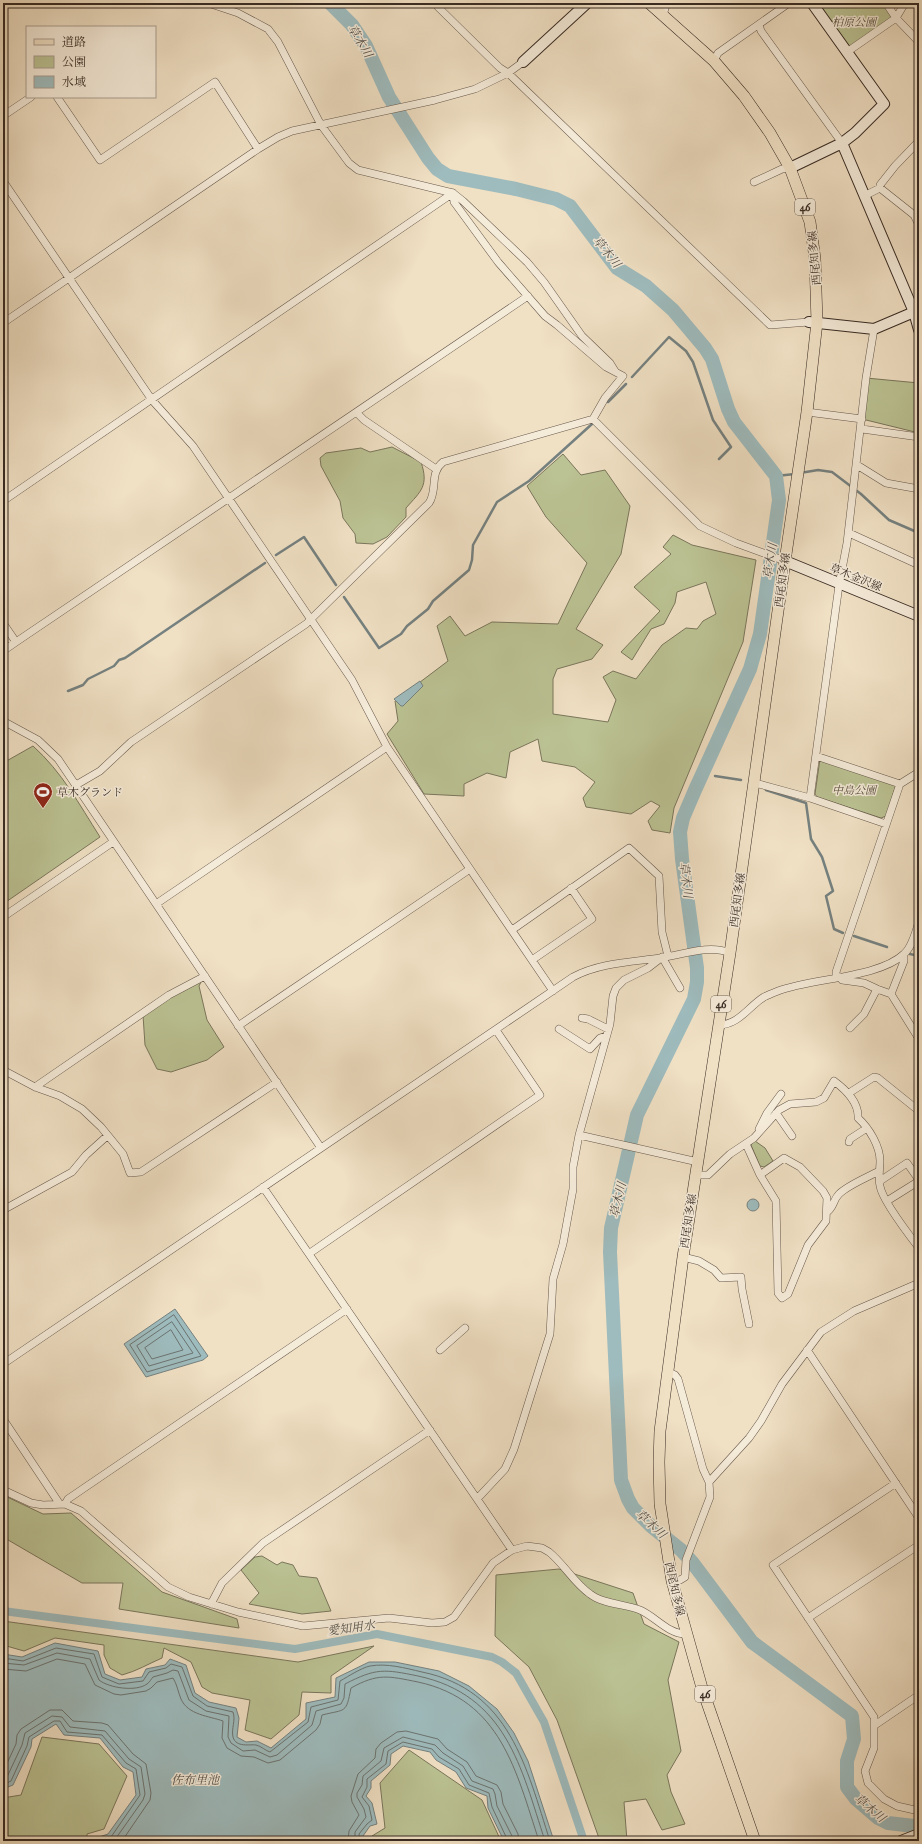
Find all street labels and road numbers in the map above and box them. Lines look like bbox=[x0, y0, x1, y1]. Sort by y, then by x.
road number: 46 bbox=[795, 199, 815, 215]
street label: 西尾知多線 bbox=[806, 230, 823, 286]
street label: 西尾知多線 bbox=[772, 552, 793, 608]
street label: 草木金沢線 bbox=[828, 561, 884, 594]
street label: 西尾知多線 bbox=[727, 872, 748, 928]
road number: 46 bbox=[711, 996, 731, 1012]
street label: 西尾知多線 bbox=[678, 1193, 699, 1249]
street label: 西尾知多線 bbox=[662, 1561, 687, 1617]
road number: 46 bbox=[695, 1686, 715, 1702]

